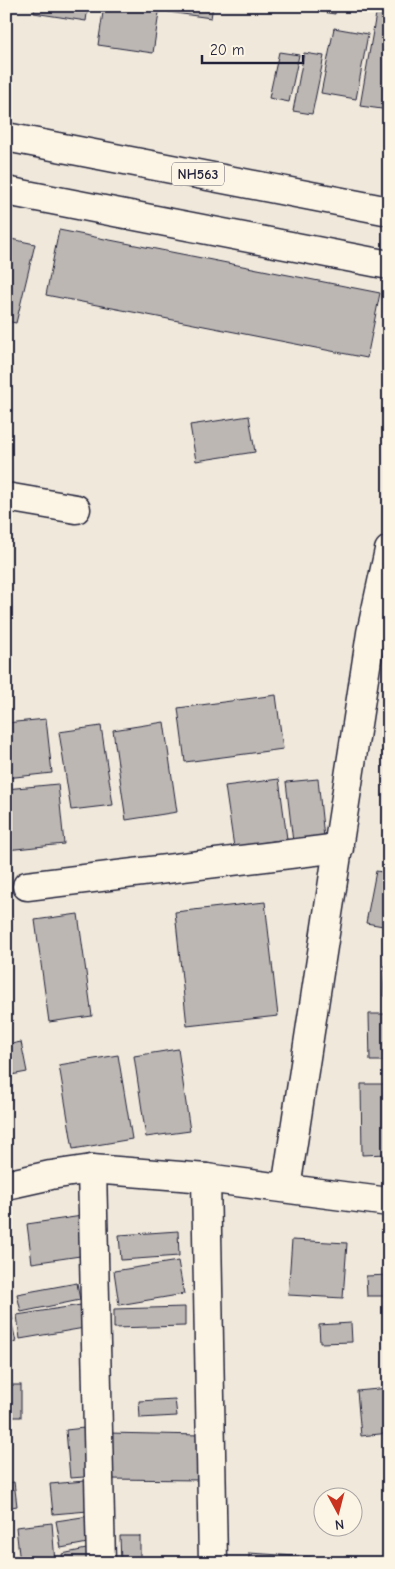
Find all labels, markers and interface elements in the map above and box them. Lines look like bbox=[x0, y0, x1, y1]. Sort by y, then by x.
scale bar bbox=[202, 32, 304, 64]
text: 20 m bbox=[210, 41, 244, 59]
road number: NH563 bbox=[172, 162, 224, 185]
north arrow bbox=[312, 1486, 362, 1536]
text: N bbox=[334, 1515, 345, 1533]

